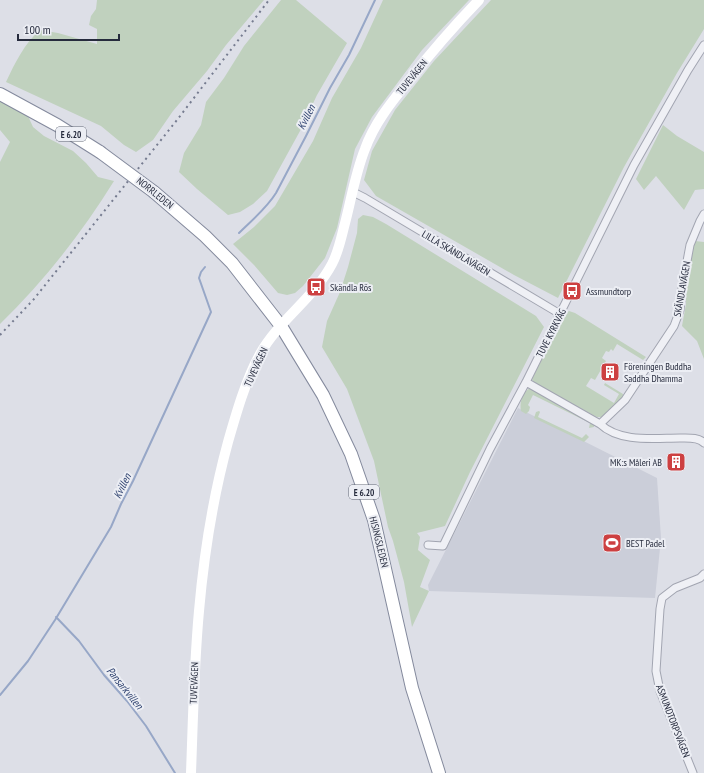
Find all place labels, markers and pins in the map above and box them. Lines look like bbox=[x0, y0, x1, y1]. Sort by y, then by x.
bus stop icon: Skändla Rös bbox=[305, 276, 327, 298]
bus stop icon: Assmundtorp bbox=[561, 280, 583, 302]
place label: Skändla Rös bbox=[330, 281, 372, 294]
place label: Assmundtorp bbox=[586, 285, 631, 298]
place label: Föreningen Buddha Saddha Dhamma bbox=[624, 360, 691, 385]
building icon: Föreningen Buddha Saddha Dhamma bbox=[599, 361, 621, 383]
building icon: MK:s Måleri AB bbox=[665, 451, 687, 473]
place label: MK:s Måleri AB bbox=[610, 456, 662, 469]
sports icon: BEST Padel bbox=[601, 532, 623, 554]
place label: BEST Padel bbox=[626, 537, 665, 550]

